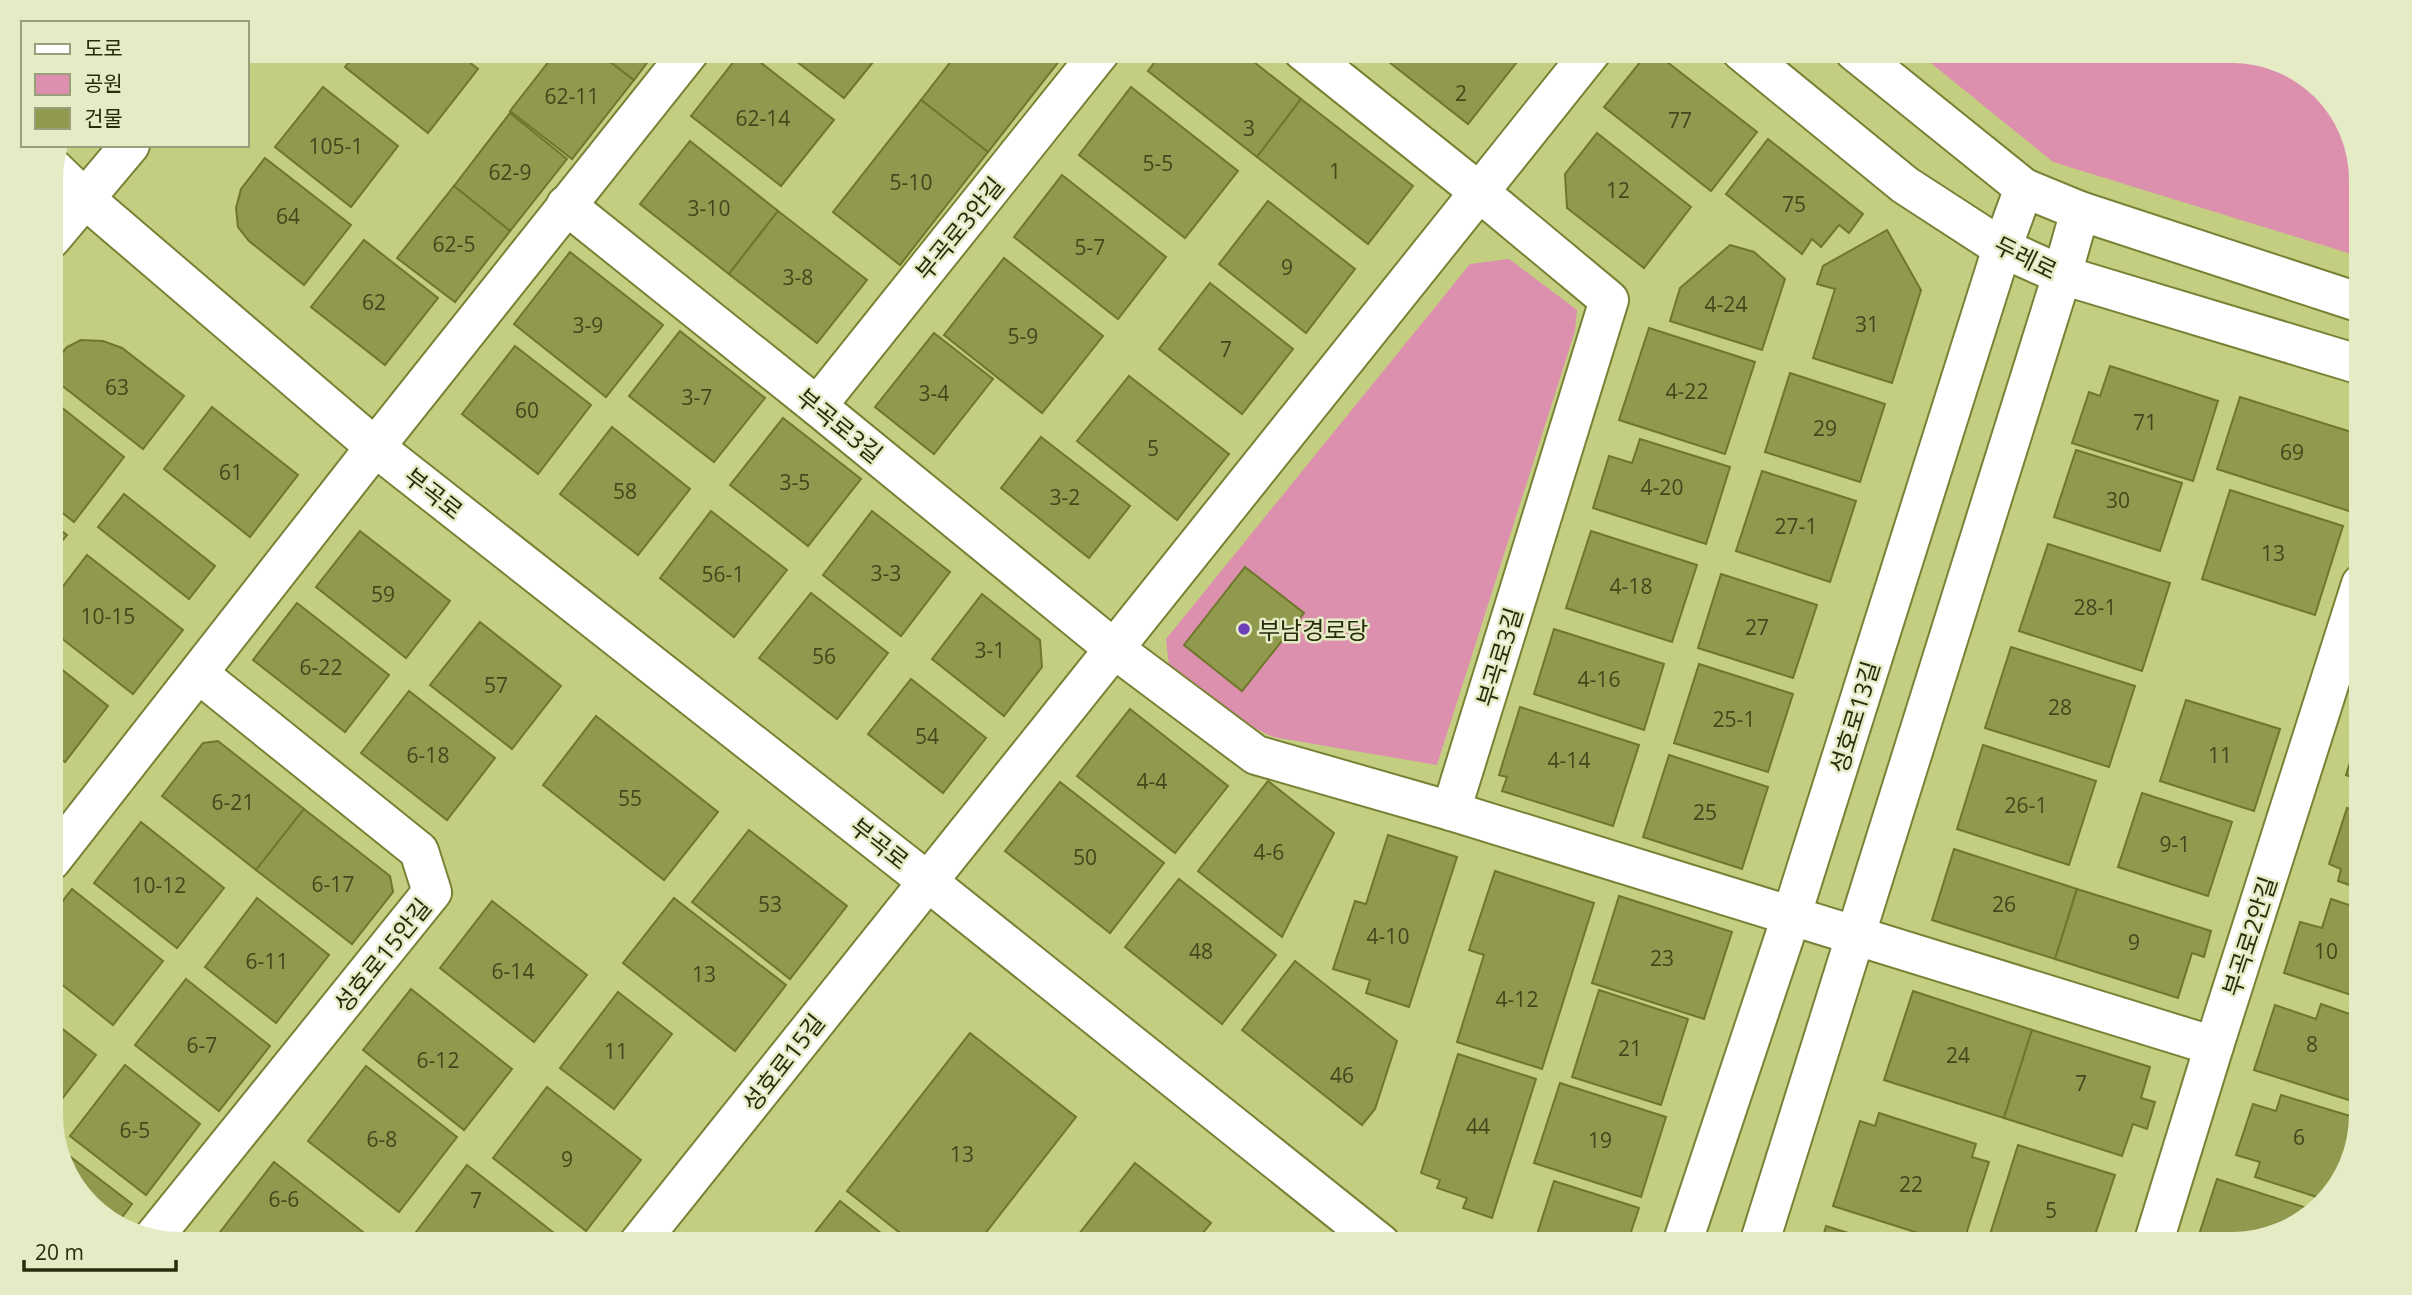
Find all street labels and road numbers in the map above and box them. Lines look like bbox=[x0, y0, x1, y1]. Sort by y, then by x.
street label: 부곡로3안길 bbox=[907, 169, 1011, 287]
street label: 두레로 bbox=[1989, 228, 2063, 286]
street label: 부곡로3길 bbox=[790, 380, 890, 470]
street label: 부곡로 bbox=[398, 460, 470, 526]
street label: 부곡로3길 bbox=[1468, 603, 1530, 711]
street label: 성호로13길 bbox=[1821, 657, 1887, 777]
street label: 부곡로 bbox=[844, 810, 916, 876]
street label: 부곡로2안길 bbox=[2214, 872, 2284, 1000]
street label: 성호로15안길 bbox=[326, 891, 438, 1019]
street label: 성호로15길 bbox=[734, 1006, 832, 1118]

